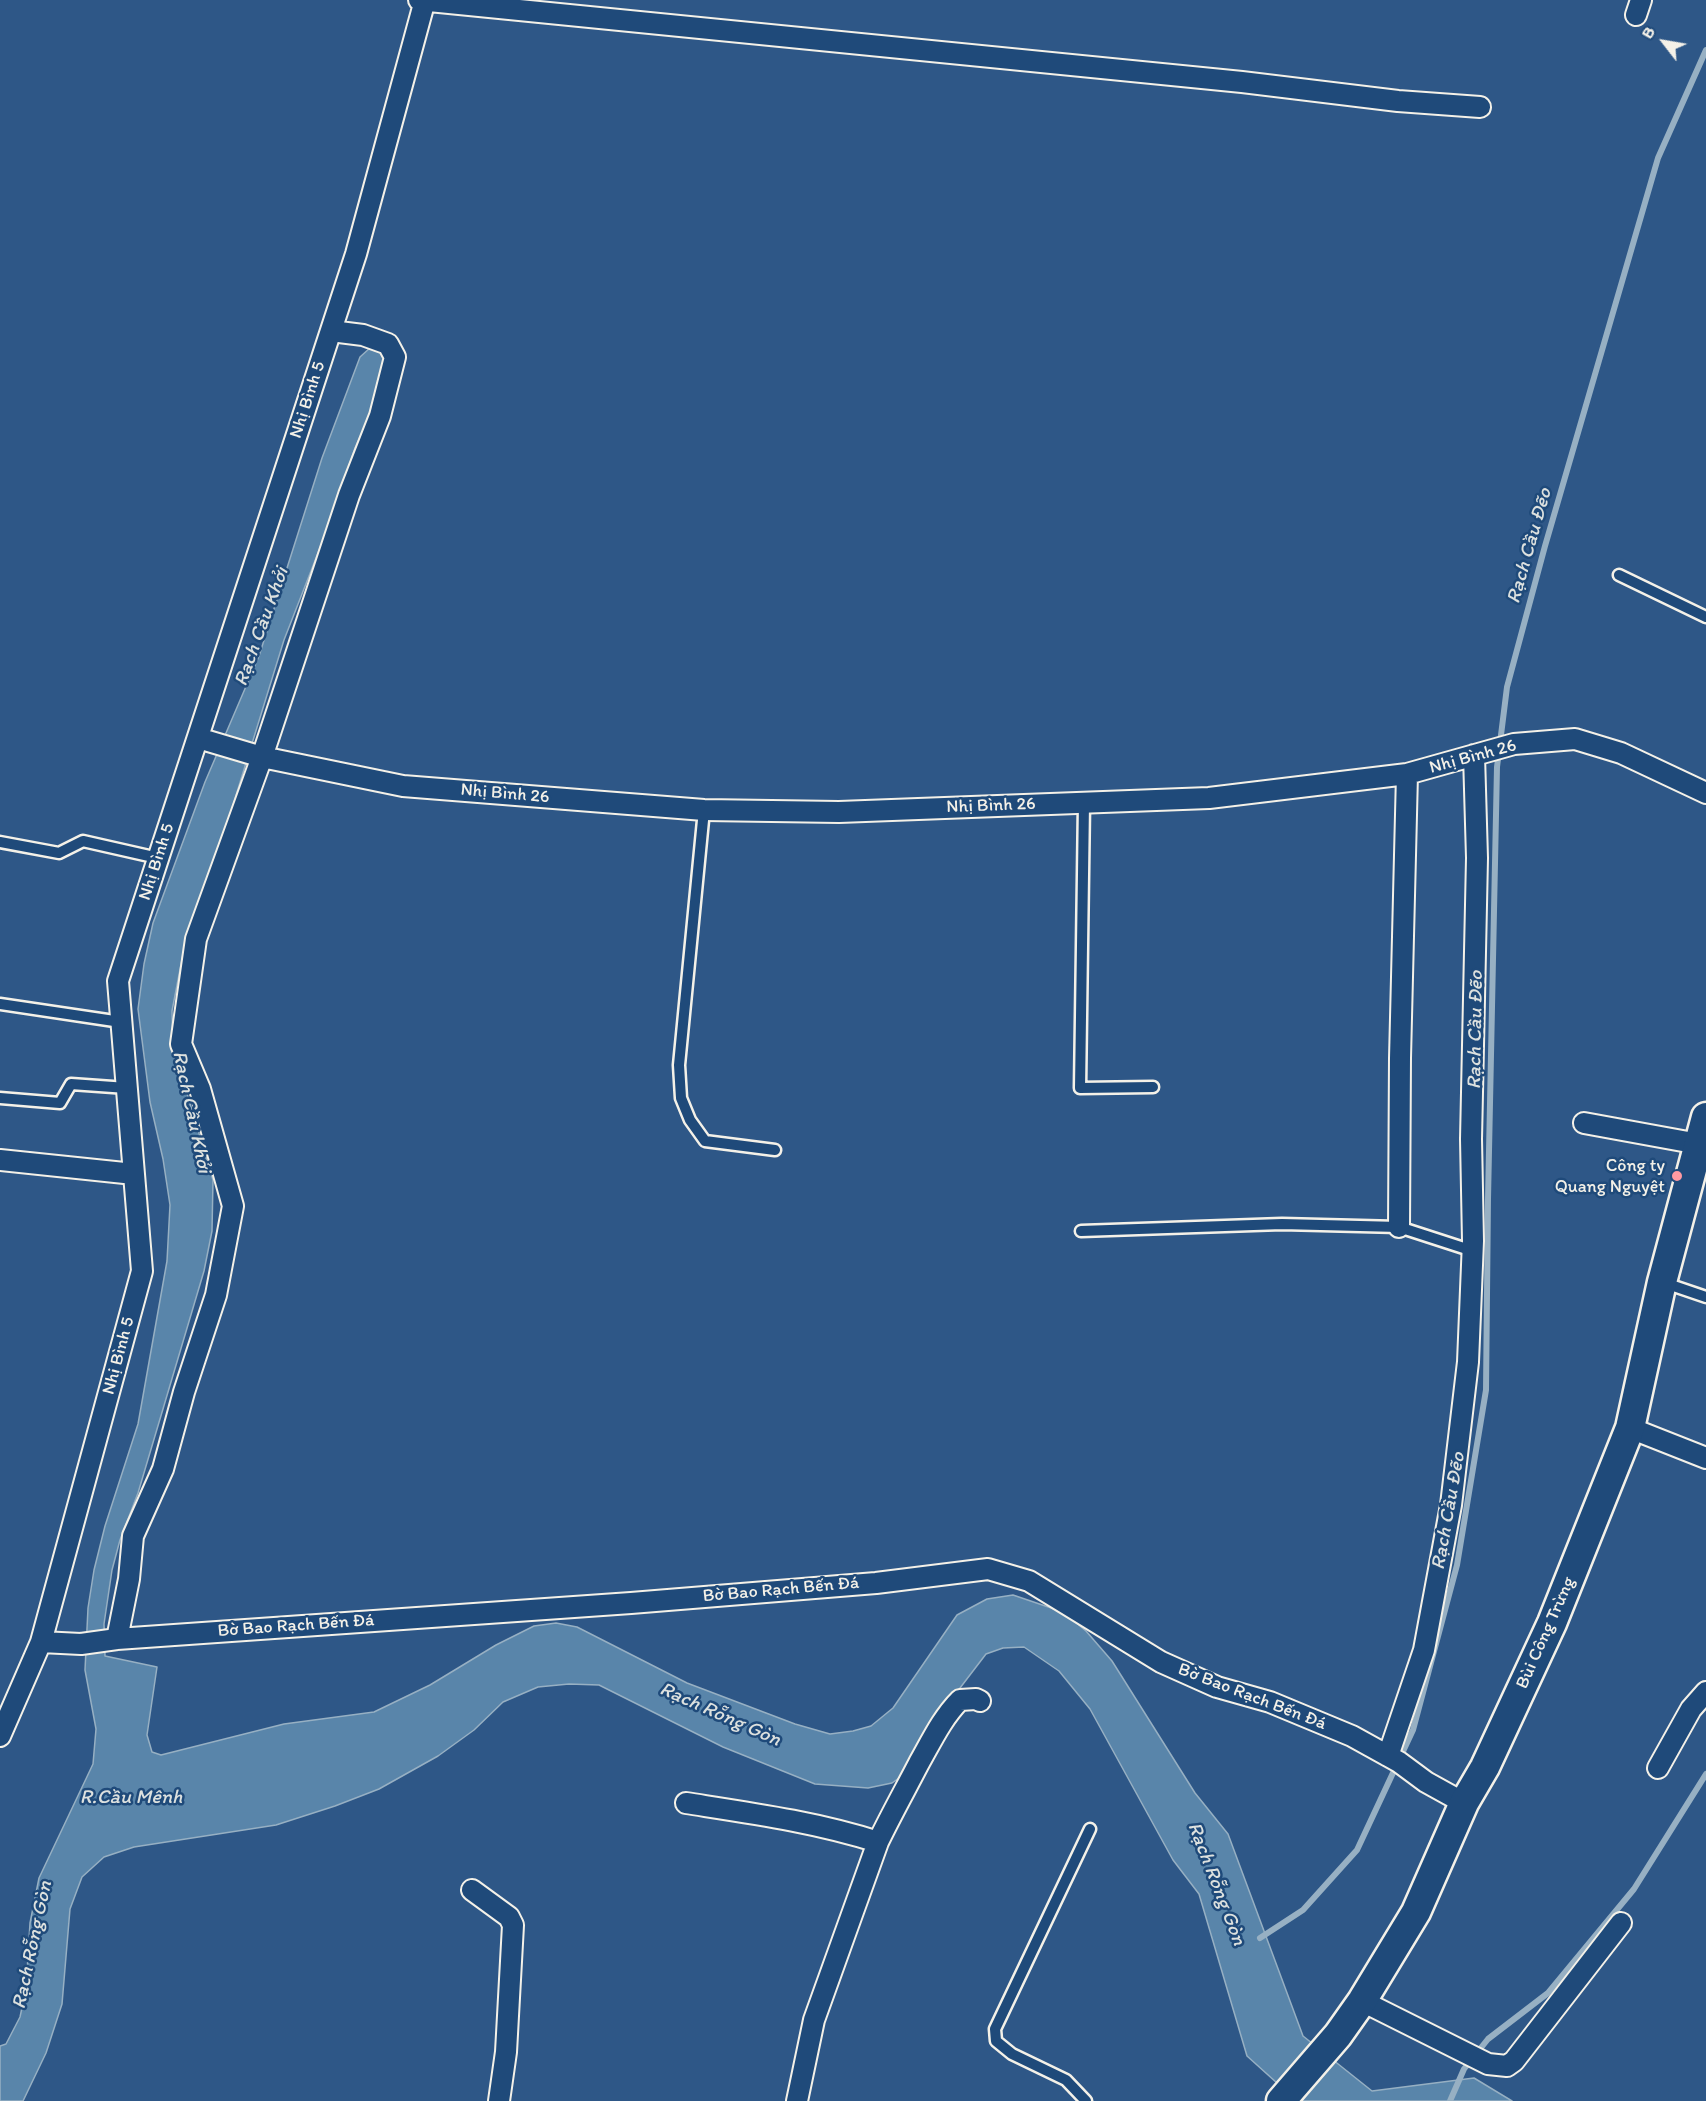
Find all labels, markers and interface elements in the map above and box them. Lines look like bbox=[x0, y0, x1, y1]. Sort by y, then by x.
north arrow bbox=[1634, 12, 1694, 72]
text: B bbox=[1637, 23, 1659, 42]
street label: Nhị Bình 5 bbox=[285, 359, 331, 441]
water label: Rạch Cầu Đẽo bbox=[1502, 486, 1558, 606]
water label: Rạch Cầu Khởi bbox=[229, 564, 295, 690]
street label: Nhị Bình 26 bbox=[1427, 735, 1519, 779]
street label: Nhị Bình 26 bbox=[460, 779, 550, 809]
street label: Nhị Bình 26 bbox=[946, 794, 1036, 818]
street label: Nhị Bình 5 bbox=[134, 821, 180, 903]
water label: Rạch Cầu Đẽo bbox=[1463, 970, 1489, 1090]
water label: Rạch Cầu Khởi bbox=[166, 1049, 216, 1175]
place label: Công ty Quang Nguyệt bbox=[1555, 1155, 1665, 1198]
marker: Công ty Quang Nguyệt bbox=[1670, 1169, 1684, 1183]
street label: Nhị Bình 5 bbox=[98, 1315, 140, 1397]
water label: Rạch Cầu Đẽo bbox=[1427, 1450, 1471, 1572]
street label: Bờ Bao Rạch Bến Đá bbox=[702, 1572, 860, 1608]
street label: Bùi Công Trừng bbox=[1512, 1574, 1580, 1692]
street label: Bờ Bao Rạch Bến Đá bbox=[217, 1610, 375, 1642]
street label: Bờ Bao Rạch Bến Đá bbox=[1175, 1659, 1329, 1735]
water label: Rạch Rỗng Gòn bbox=[656, 1678, 784, 1752]
water label: R.Cầu Mênh bbox=[80, 1786, 182, 1810]
water label: Rạch Rỗng Gòn bbox=[1181, 1819, 1251, 1949]
water label: Rạch Rỗng Gòn bbox=[8, 1879, 58, 2011]

